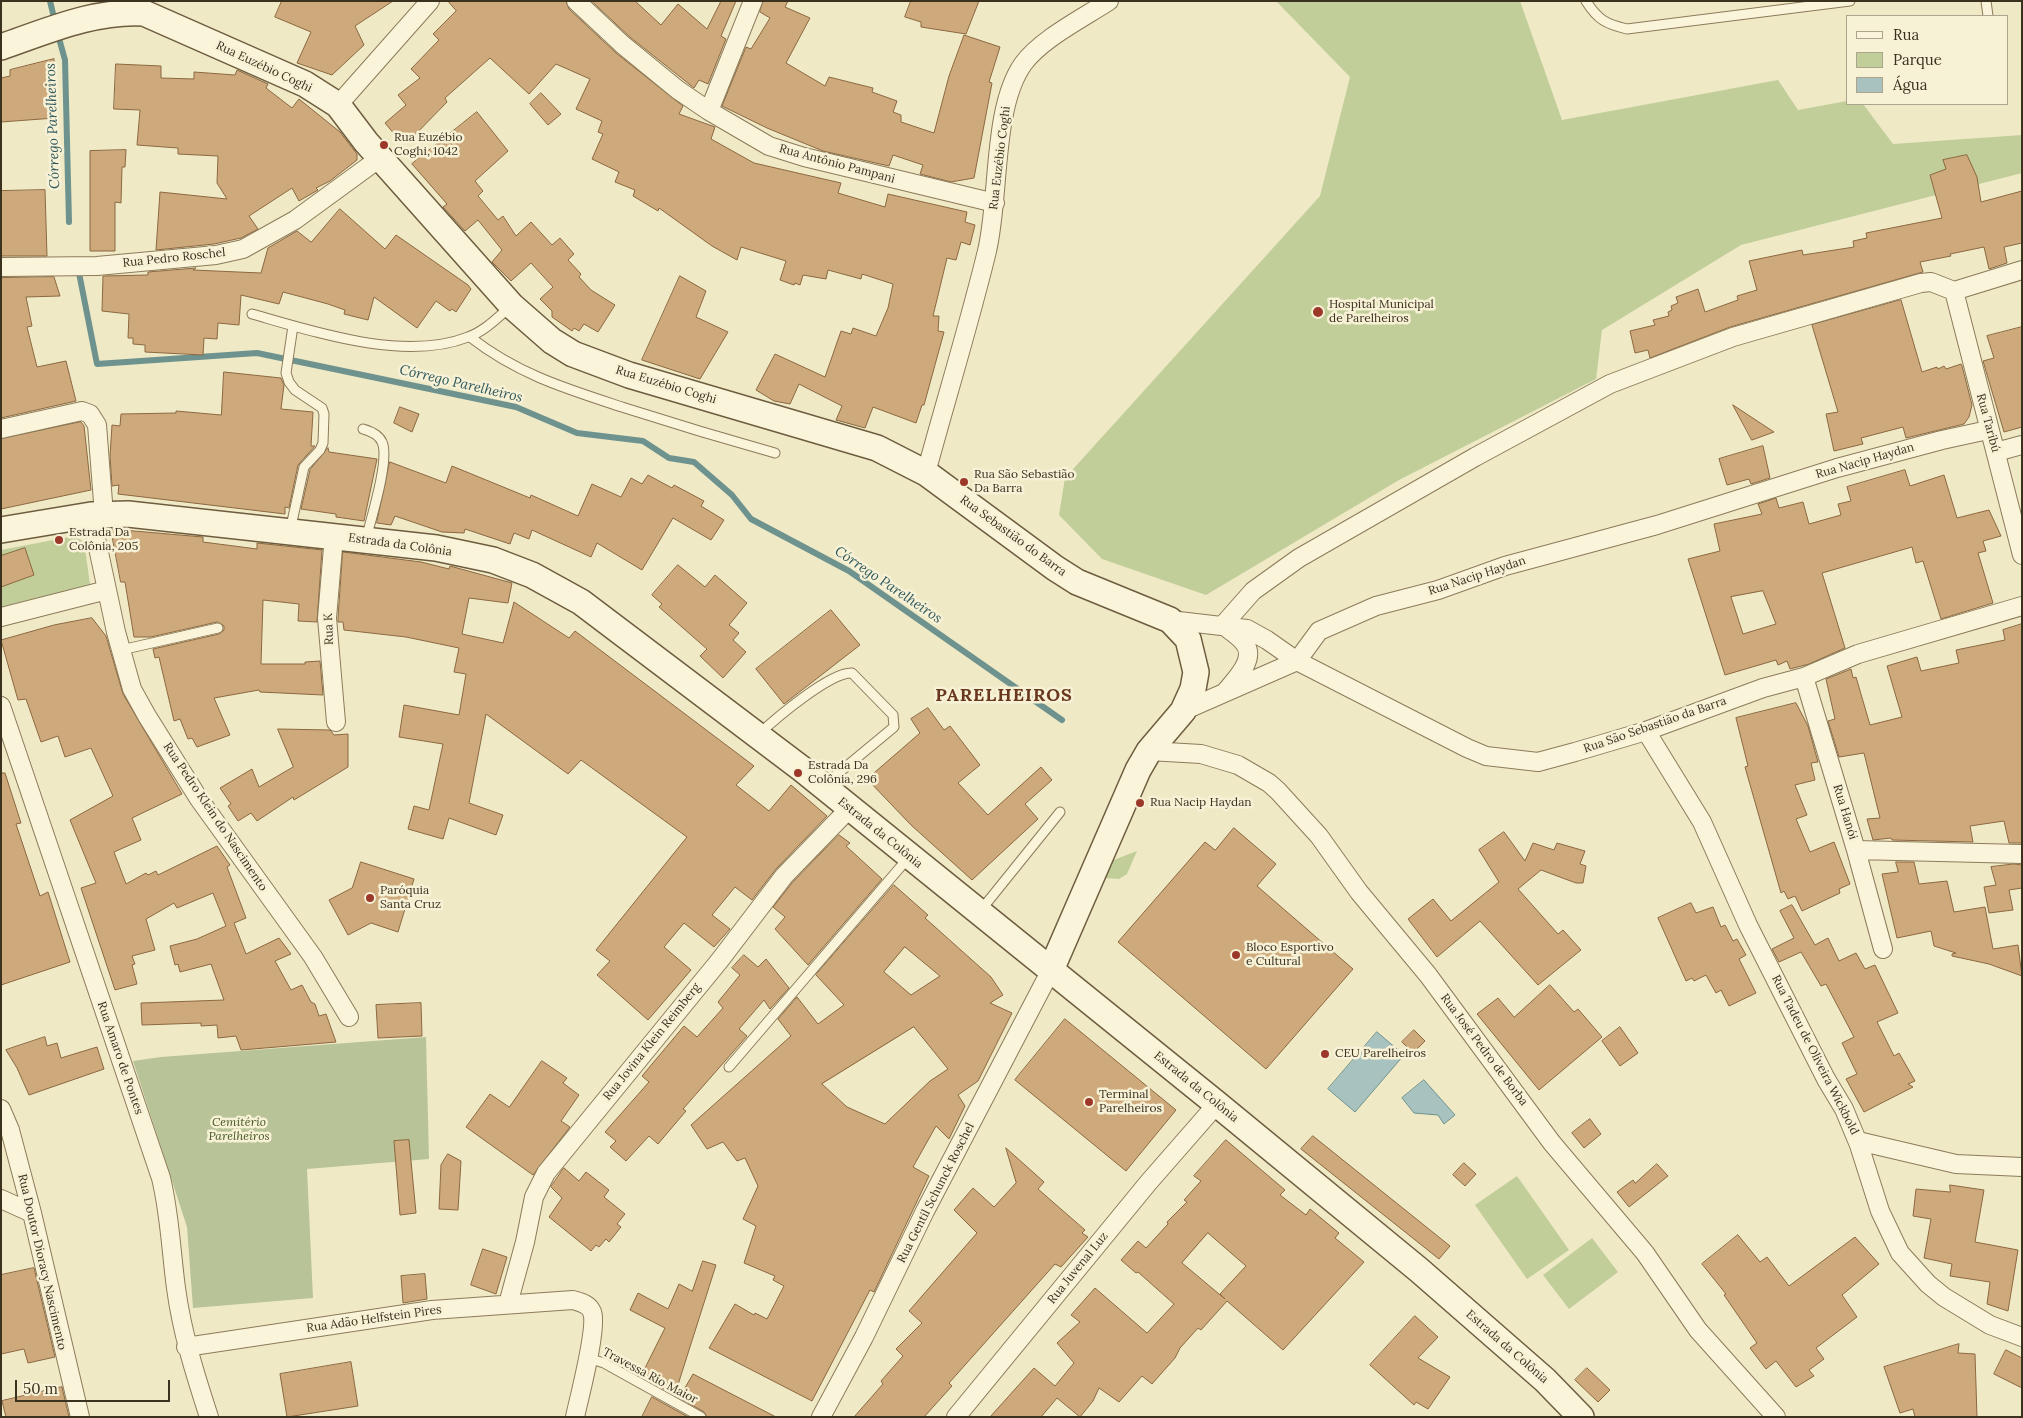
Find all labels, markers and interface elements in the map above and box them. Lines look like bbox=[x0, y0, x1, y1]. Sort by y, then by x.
legend bbox=[1846, 15, 2008, 105]
text: Rua bbox=[1893, 25, 1919, 44]
street label: Rua Euzébio Coghi bbox=[214, 38, 314, 96]
text: Parque bbox=[1893, 50, 1942, 69]
water label: Córrego Parelheiros bbox=[42, 63, 64, 189]
text: Água bbox=[1893, 75, 1927, 94]
street label: Rua Euzébio Coghi bbox=[986, 105, 1014, 211]
place label: Rua Euzébio Coghi, 1042 bbox=[394, 131, 462, 159]
marker: Rua Euzébio Coghi, 1042 bbox=[378, 139, 390, 151]
street label: Rua Antônio Pampani bbox=[777, 142, 897, 186]
street label: Rua Pedro Roschel bbox=[122, 245, 226, 271]
place label: Hospital Municipal de Parelheiros bbox=[1329, 298, 1434, 326]
marker: Hospital Municipal de Parelheiros bbox=[1311, 305, 1325, 319]
water label: Córrego Parelheiros bbox=[398, 362, 524, 406]
street label: Rua Euzébio Coghi bbox=[614, 363, 718, 407]
street label: Rua Taribú bbox=[1973, 392, 2003, 454]
street label: Rua Nacip Haydan bbox=[1814, 440, 1916, 482]
place label: Rua São Sebastião Da Barra bbox=[974, 468, 1074, 496]
marker: Rua São Sebastião Da Barra bbox=[958, 476, 970, 488]
street label: Rua Sebastião do Barra bbox=[957, 493, 1069, 579]
place label: Estrada Da Colônia, 205 bbox=[69, 526, 138, 554]
street label: Estrada da Colônia bbox=[347, 531, 453, 559]
marker: Estrada Da Colônia, 205 bbox=[53, 534, 65, 546]
water label: Córrego Parelheiros bbox=[831, 543, 945, 627]
street label: Rua Nacip Haydan bbox=[1426, 553, 1528, 599]
street label: Rua K bbox=[321, 613, 337, 645]
district label: PARELHEIROS bbox=[934, 685, 1074, 707]
street label: Rua São Sebastião da Barra bbox=[1582, 694, 1728, 756]
street label: Rua Pedro Klein do Nascimento bbox=[160, 740, 270, 894]
place label: Estrada Da Colônia, 296 bbox=[808, 759, 877, 787]
marker: Estrada Da Colônia, 296 bbox=[792, 767, 804, 779]
street label: Rua Hanói bbox=[1830, 783, 1860, 841]
street label: Estrada da Colônia bbox=[835, 795, 925, 871]
place label: Rua Nacip Haydan bbox=[1150, 796, 1252, 810]
marker: Rua Nacip Haydan bbox=[1134, 797, 1146, 809]
place label: Paróquia Santa Cruz bbox=[380, 884, 441, 912]
marker: Paróquia Santa Cruz bbox=[364, 892, 376, 904]
place label: Bloco Esportivo e Cultural bbox=[1246, 941, 1334, 969]
marker: Bloco Esportivo e Cultural bbox=[1230, 949, 1242, 961]
street label: Rua Tadeu de Oliveira Wickbold bbox=[1768, 973, 1862, 1137]
street label: Rua Jovina Klein Reimberg bbox=[600, 981, 704, 1103]
street label: Rua José Pedro de Borba bbox=[1437, 991, 1531, 1109]
street label: Rua Amaro de Pontes bbox=[94, 1000, 146, 1116]
place label: CEU Parelheiros bbox=[1335, 1047, 1426, 1061]
marker: CEU Parelheiros bbox=[1319, 1048, 1331, 1060]
street label: Estrada da Colônia bbox=[1151, 1049, 1241, 1125]
place label: Terminal Parelheiros bbox=[1099, 1088, 1162, 1116]
marker: Terminal Parelheiros bbox=[1083, 1096, 1095, 1108]
park label: Cemitério Parelheiros bbox=[208, 1116, 270, 1144]
street label: Rua Gentil Schunck Roschel bbox=[894, 1120, 978, 1266]
street label: Rua Doutor Dioracy Nascimento bbox=[15, 1173, 69, 1351]
street label: Rua Juvenal Luz bbox=[1045, 1229, 1111, 1307]
street label: Rua Adão Helfstein Pires bbox=[305, 1302, 443, 1336]
street label: Estrada da Colônia bbox=[1463, 1307, 1551, 1387]
street label: Travessa Rio Maior bbox=[600, 1345, 700, 1407]
scale bar bbox=[18, 1370, 172, 1402]
text: 50 m bbox=[23, 1379, 58, 1398]

